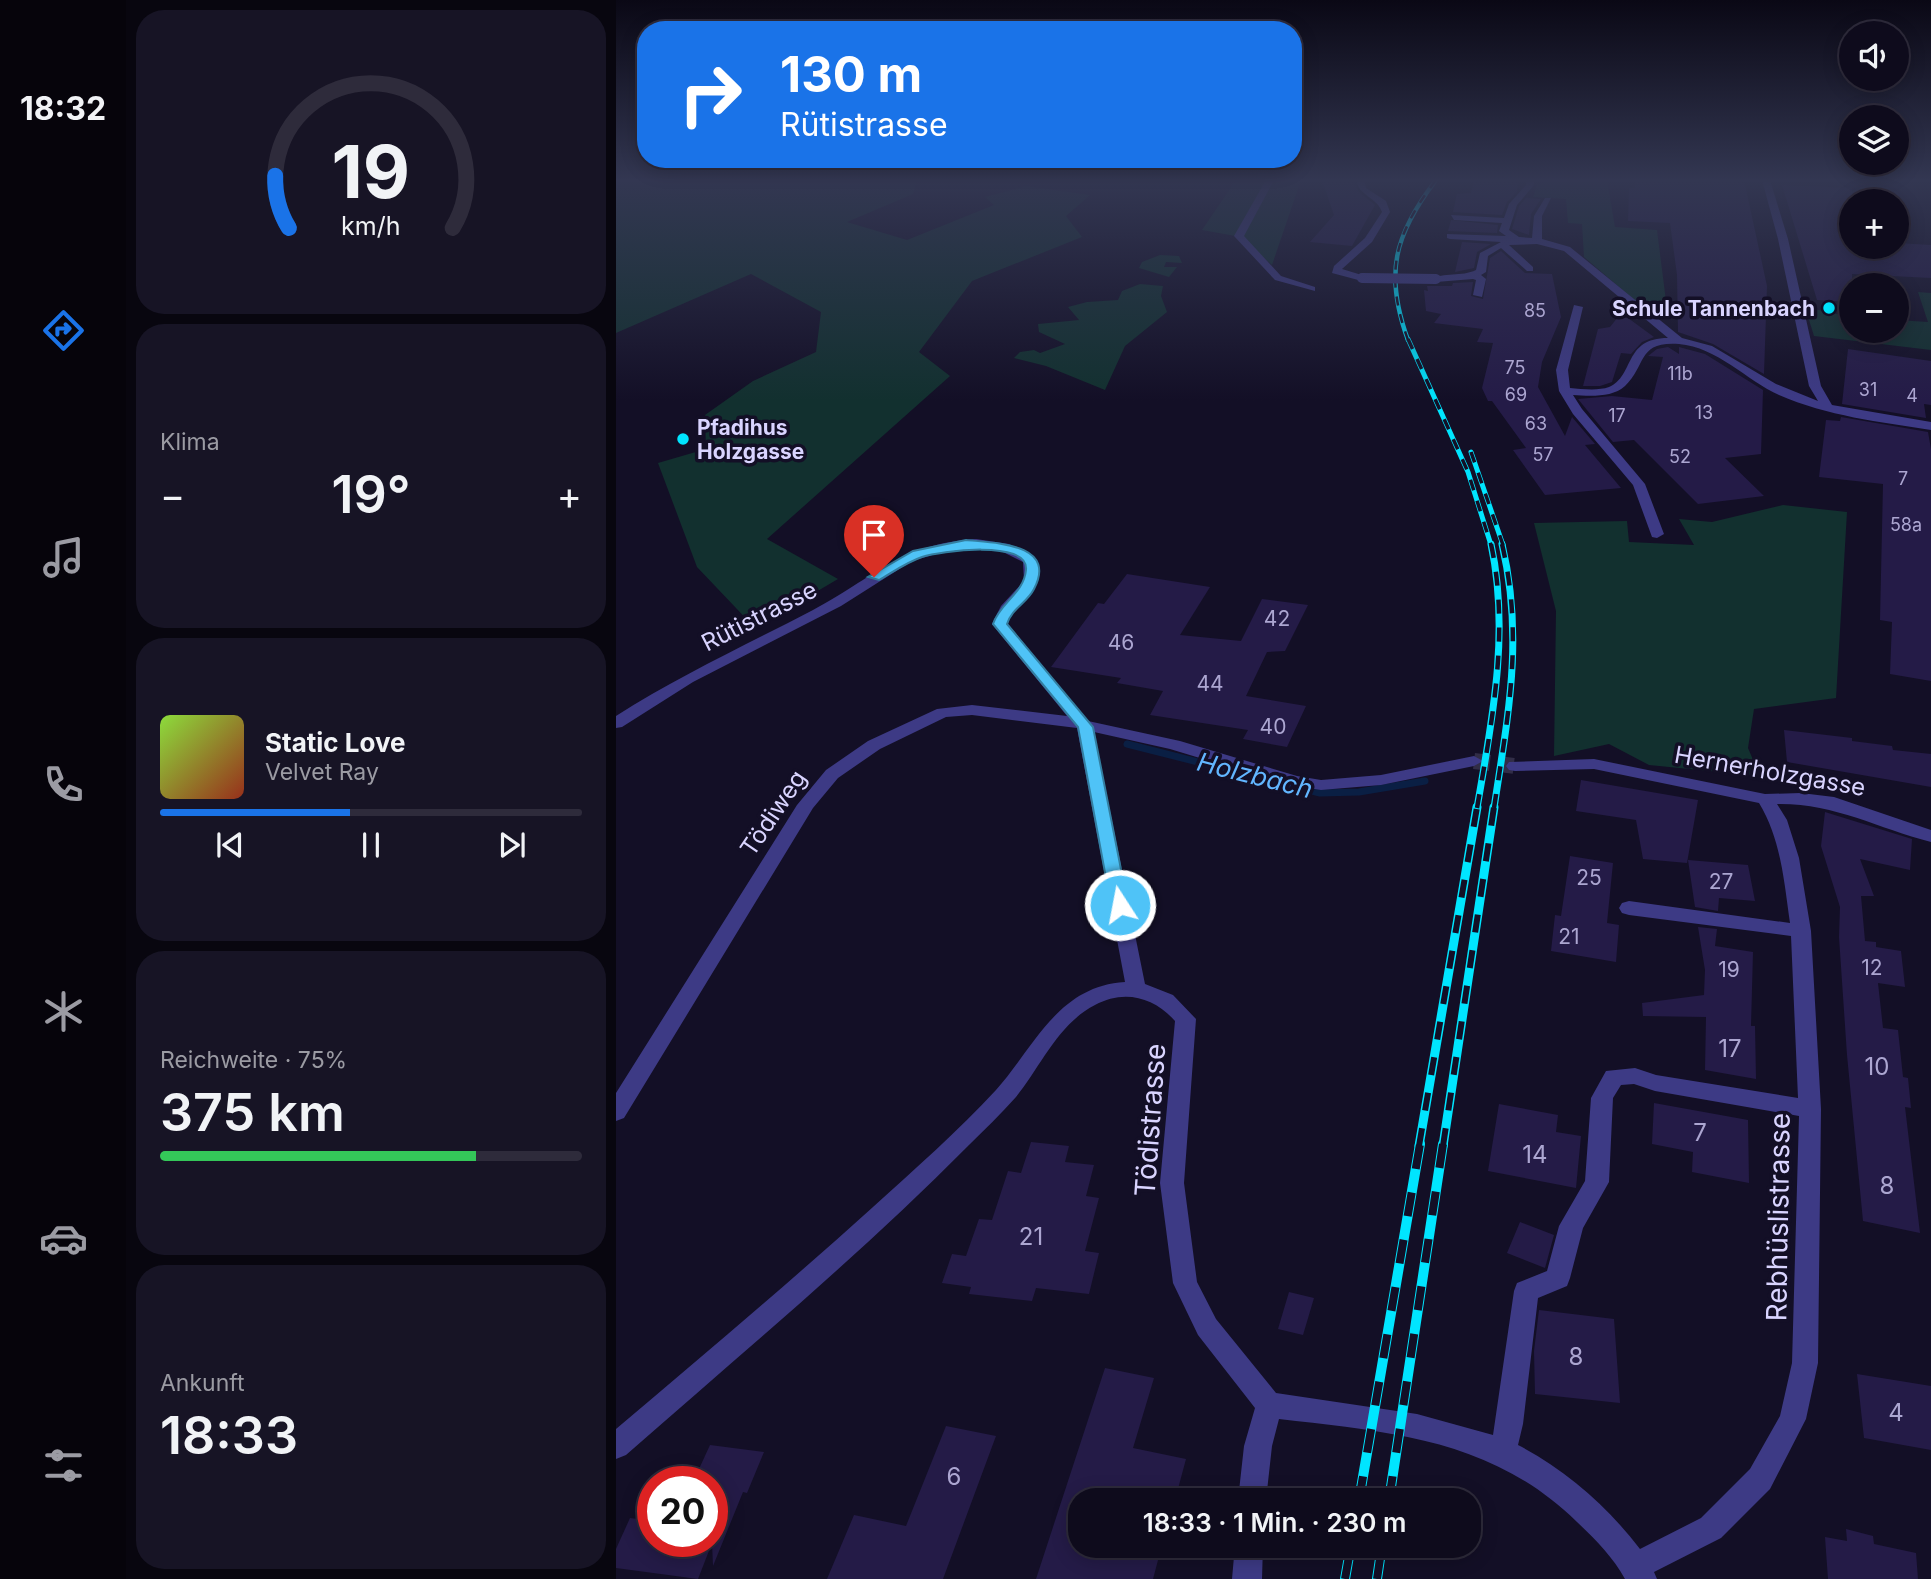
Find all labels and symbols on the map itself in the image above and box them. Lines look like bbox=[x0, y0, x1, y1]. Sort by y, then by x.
place label: Schule Tannenbach bbox=[1612, 296, 1815, 321]
house number: 85 bbox=[1524, 300, 1546, 321]
marker: Schule Tannenbach bbox=[1821, 300, 1837, 316]
house number: 75 bbox=[1505, 357, 1525, 378]
house number: 11b bbox=[1667, 363, 1693, 384]
house number: 31 bbox=[1859, 379, 1877, 400]
house number: 69 bbox=[1505, 384, 1527, 405]
house number: 4 bbox=[1906, 385, 1918, 406]
house number: 13 bbox=[1695, 402, 1713, 423]
house number: 17 bbox=[1608, 405, 1626, 426]
house number: 63 bbox=[1525, 413, 1547, 434]
place label: Pfadihus Holzgasse bbox=[697, 415, 804, 464]
marker: Pfadihus Holzgasse bbox=[675, 431, 691, 447]
house number: 57 bbox=[1532, 444, 1554, 465]
house number: 52 bbox=[1669, 446, 1691, 467]
house number: 7 bbox=[1898, 468, 1908, 489]
pin bbox=[844, 505, 904, 577]
house number: 58a bbox=[1890, 514, 1922, 535]
street label: Rütistrasse bbox=[696, 575, 822, 657]
house number: 42 bbox=[1264, 606, 1290, 631]
house number: 46 bbox=[1108, 630, 1134, 655]
house number: 44 bbox=[1196, 671, 1224, 696]
house number: 40 bbox=[1260, 714, 1286, 739]
street label: Hernerholzgasse bbox=[1672, 740, 1868, 802]
water label: Holzbach bbox=[1194, 746, 1316, 804]
street label: Tödiweg bbox=[734, 765, 812, 861]
house number: 25 bbox=[1576, 865, 1602, 890]
position arrow bbox=[1083, 868, 1157, 942]
house number: 27 bbox=[1709, 869, 1733, 894]
house number: 21 bbox=[1558, 924, 1580, 949]
house number: 12 bbox=[1861, 955, 1883, 980]
house number: 19 bbox=[1718, 957, 1740, 982]
house number: 17 bbox=[1718, 1034, 1742, 1063]
street label: Tödistrasse bbox=[1128, 1042, 1172, 1198]
house number: 10 bbox=[1865, 1052, 1889, 1081]
street label: Rebhüslistrasse bbox=[1759, 1112, 1797, 1322]
house number: 7 bbox=[1693, 1118, 1707, 1147]
house number: 14 bbox=[1522, 1140, 1548, 1169]
house number: 8 bbox=[1880, 1171, 1894, 1200]
house number: 21 bbox=[1019, 1222, 1043, 1251]
house number: 8 bbox=[1569, 1342, 1583, 1371]
house number: 4 bbox=[1888, 1398, 1904, 1427]
house number: 6 bbox=[947, 1462, 961, 1491]
speed limit sign: 20 bbox=[637, 1466, 728, 1557]

